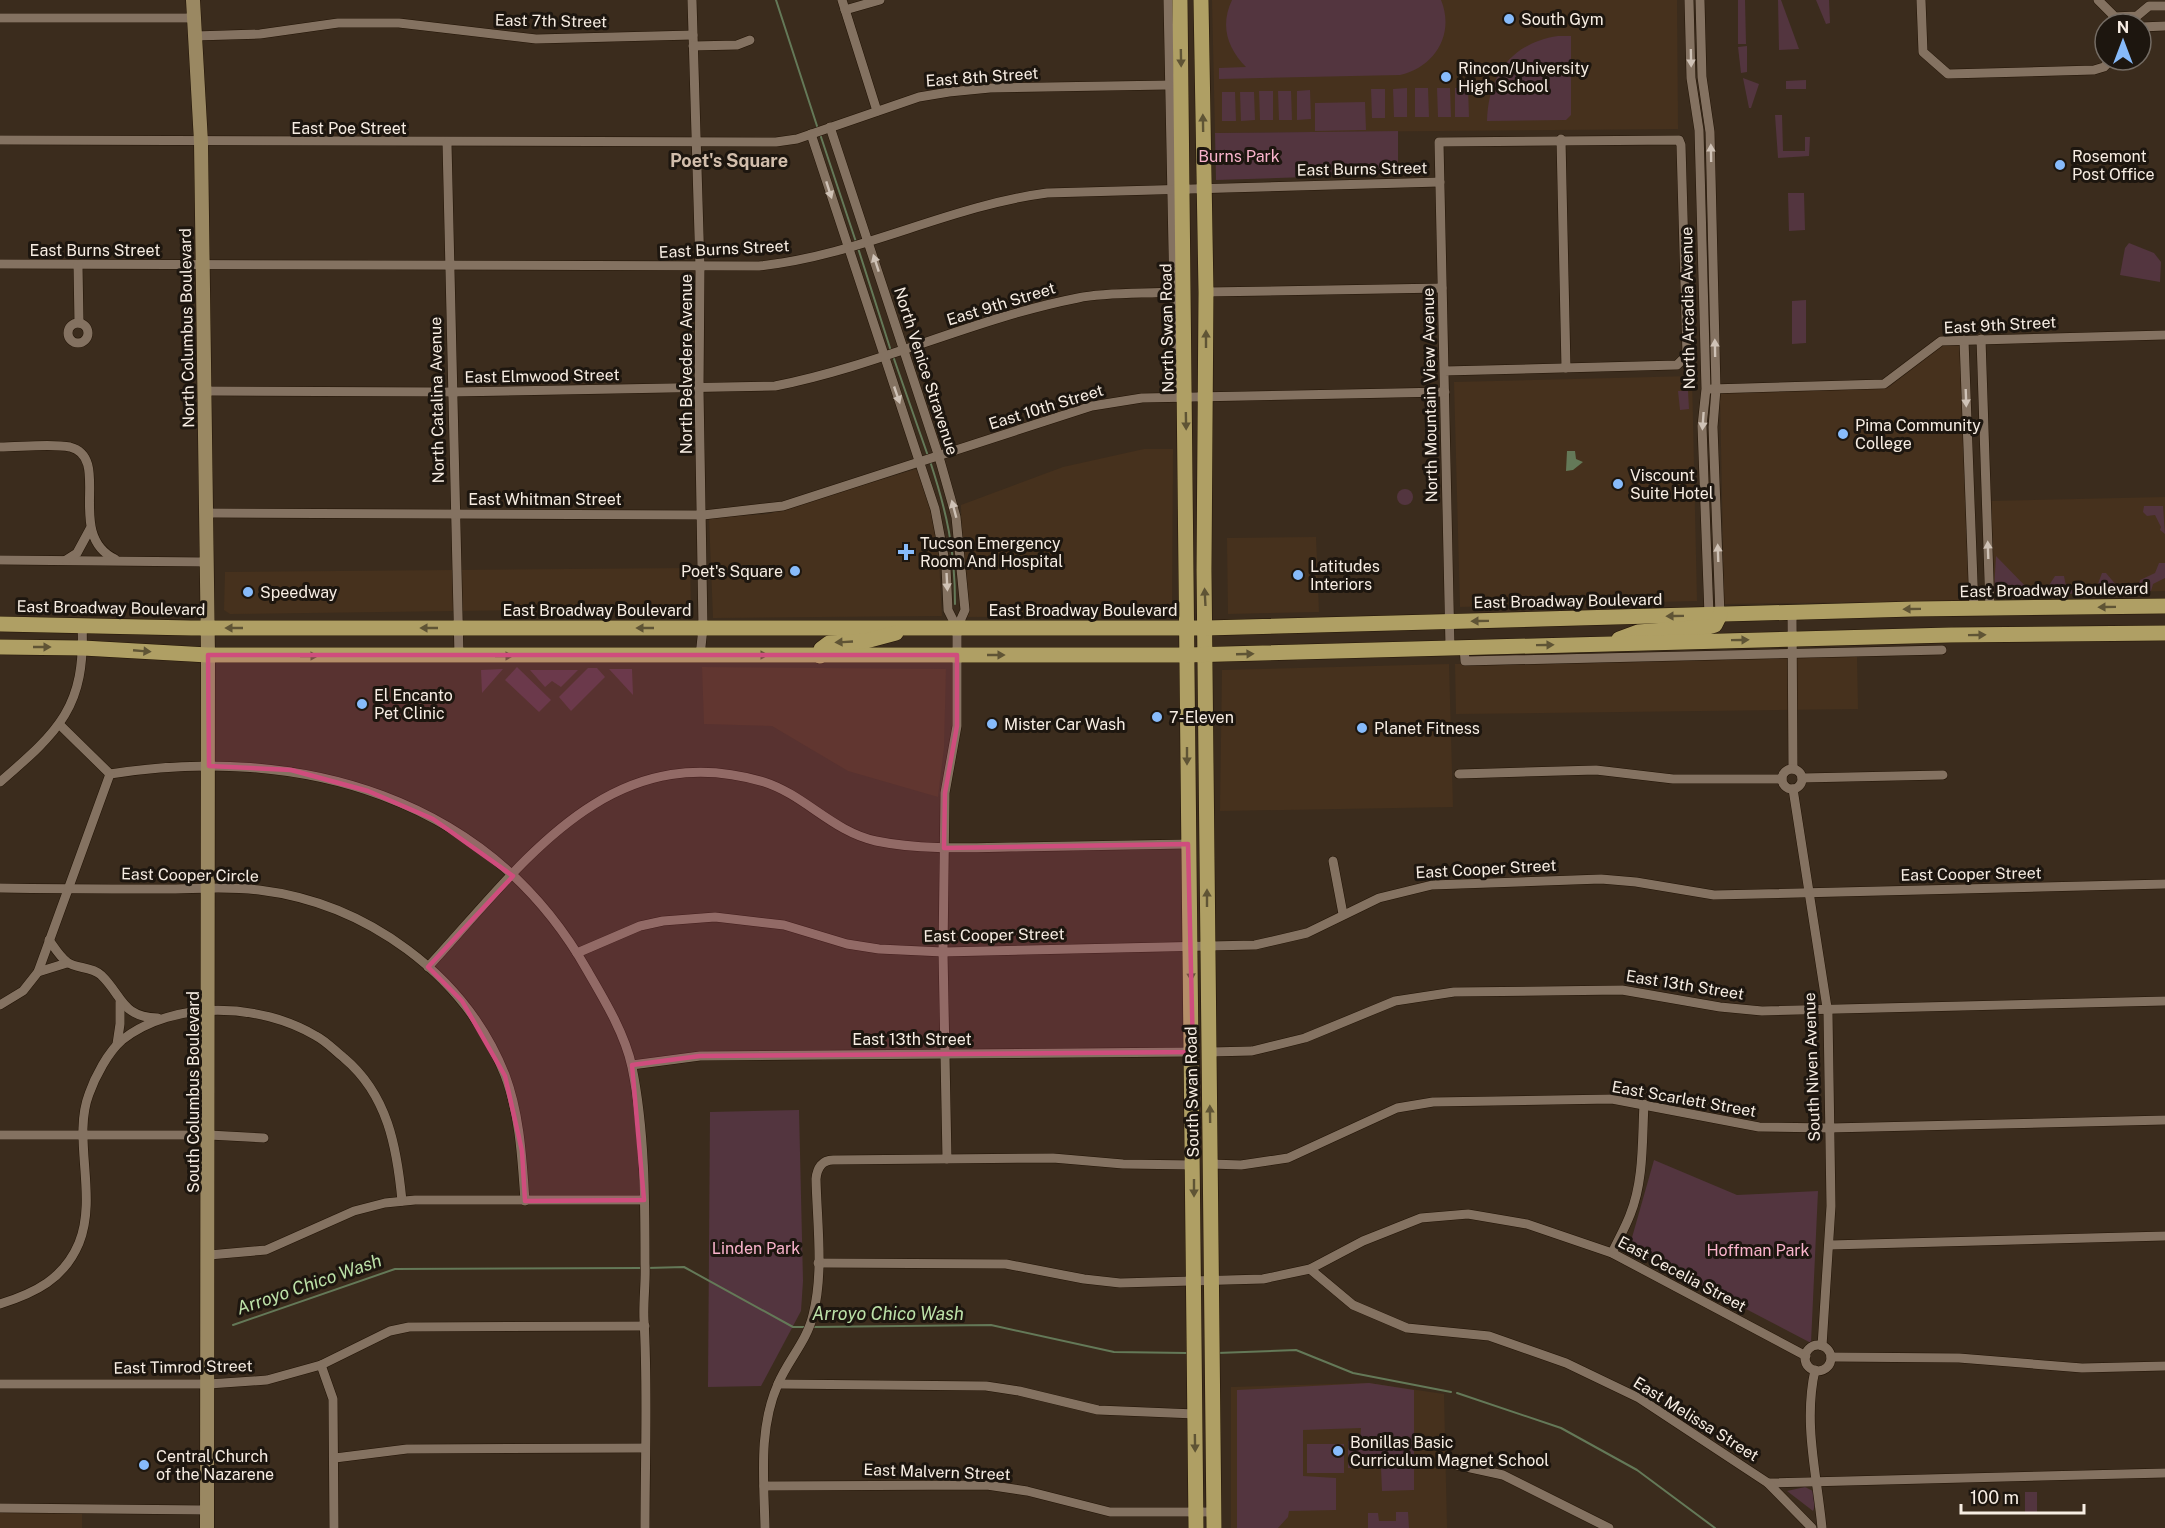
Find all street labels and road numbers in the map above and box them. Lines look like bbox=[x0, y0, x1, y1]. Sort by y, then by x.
street label: East 7th Street bbox=[495, 11, 607, 31]
street label: East 8th Street bbox=[925, 64, 1039, 90]
street label: East Poe Street bbox=[291, 119, 407, 138]
street label: East Burns Street bbox=[1296, 158, 1428, 180]
street label: North Arcadia Avenue bbox=[1677, 227, 1699, 389]
street label: North Columbus Boulevard bbox=[176, 228, 198, 428]
street label: East Burns Street bbox=[658, 236, 790, 262]
street label: East Burns Street bbox=[30, 241, 160, 260]
street label: North Swan Road bbox=[1156, 263, 1178, 393]
street label: North Belvedere Avenue bbox=[677, 274, 696, 454]
street label: East 9th Street bbox=[944, 278, 1058, 330]
street label: North Venice Stravenue bbox=[890, 285, 962, 457]
street label: North Mountain View Avenue bbox=[1419, 288, 1441, 502]
street label: East 9th Street bbox=[1943, 313, 2057, 337]
street label: North Catalina Avenue bbox=[426, 317, 448, 483]
street label: East Elmwood Street bbox=[464, 365, 620, 387]
street label: East 10th Street bbox=[986, 381, 1106, 433]
street label: East Whitman Street bbox=[468, 490, 622, 509]
street label: East Broadway Boulevard bbox=[1959, 579, 2149, 601]
street label: East Broadway Boulevard bbox=[1473, 590, 1663, 612]
street label: East Broadway Boulevard bbox=[16, 597, 206, 619]
street label: East Broadway Boulevard bbox=[502, 601, 692, 620]
street label: East Broadway Boulevard bbox=[988, 601, 1178, 620]
street label: East Cooper Street bbox=[1415, 856, 1557, 882]
street label: East Cooper Street bbox=[1900, 863, 2042, 885]
street label: East Cooper Circle bbox=[121, 864, 259, 886]
street label: East Cooper Street bbox=[923, 924, 1065, 946]
street label: East 13th Street bbox=[1625, 966, 1745, 1004]
street label: South Columbus Boulevard bbox=[184, 991, 203, 1193]
street label: South Niven Avenue bbox=[1800, 992, 1824, 1142]
street label: South Swan Road bbox=[1181, 1026, 1203, 1158]
street label: East 13th Street bbox=[852, 1030, 972, 1049]
street label: East Scarlett Street bbox=[1610, 1077, 1758, 1121]
street label: East Cecelia Street bbox=[1615, 1232, 1749, 1316]
street label: East Timrod Street bbox=[113, 1356, 253, 1378]
street label: East Melissa Street bbox=[1630, 1373, 1762, 1465]
street label: East Malvern Street bbox=[863, 1460, 1011, 1484]

